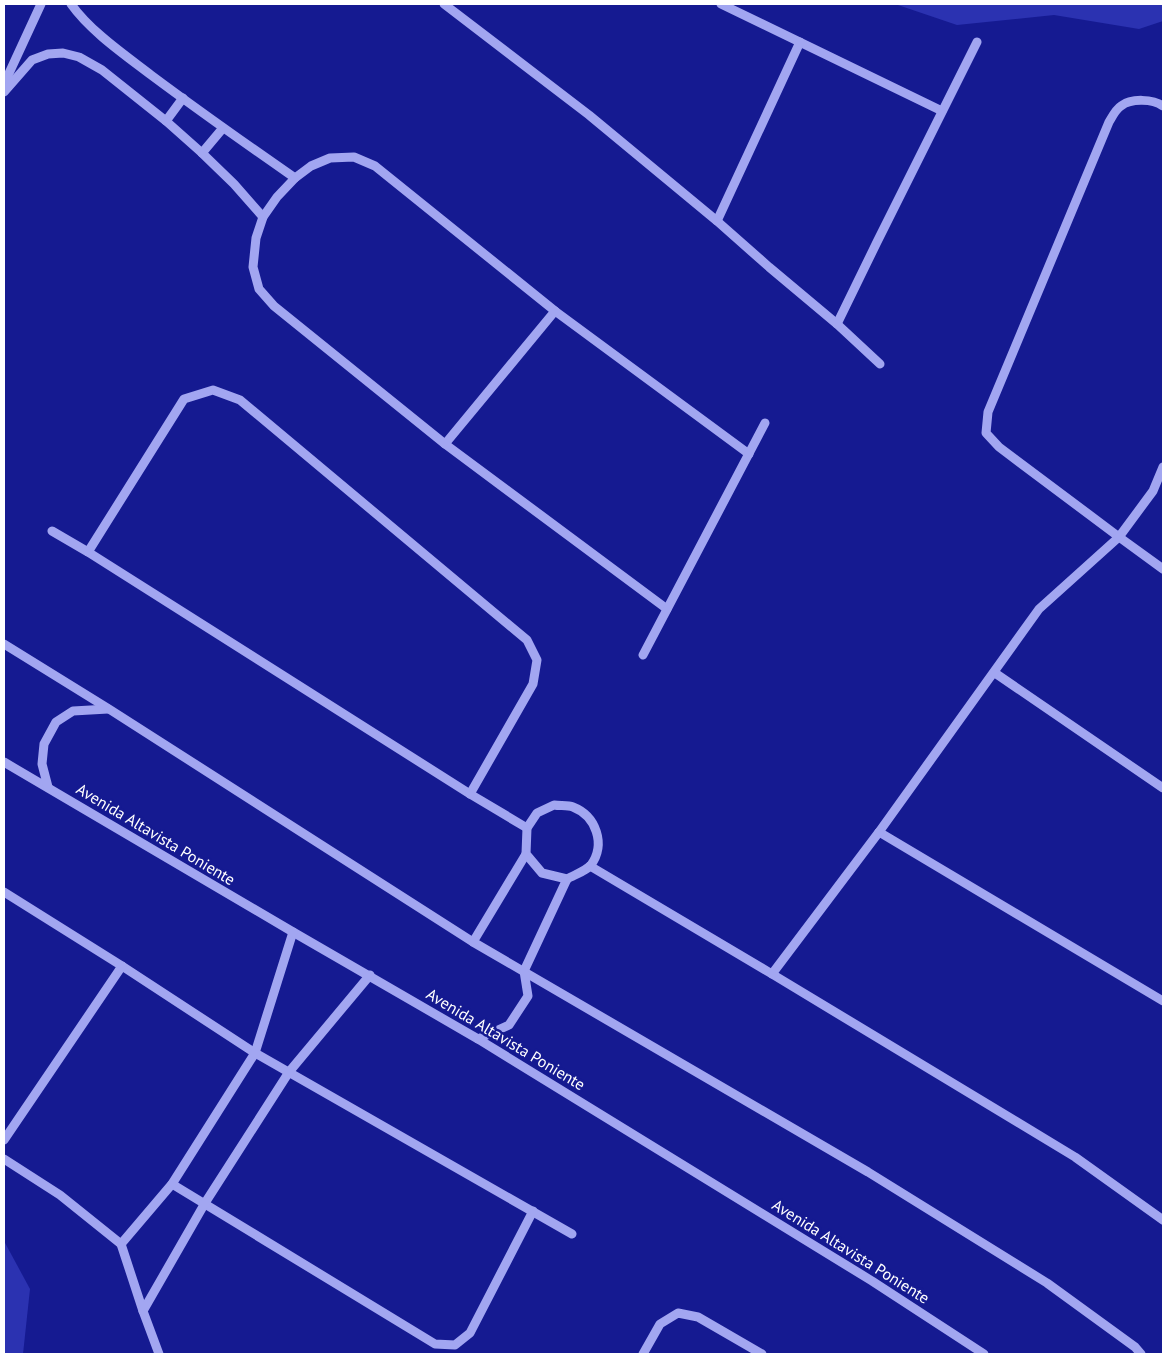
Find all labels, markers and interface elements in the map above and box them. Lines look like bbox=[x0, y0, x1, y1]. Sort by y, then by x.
street label: Avenida Altavista Poniente bbox=[73, 779, 239, 889]
street label: Avenida Altavista Poniente bbox=[423, 984, 589, 1094]
street label: Avenida Altavista Poniente bbox=[769, 1194, 933, 1308]

